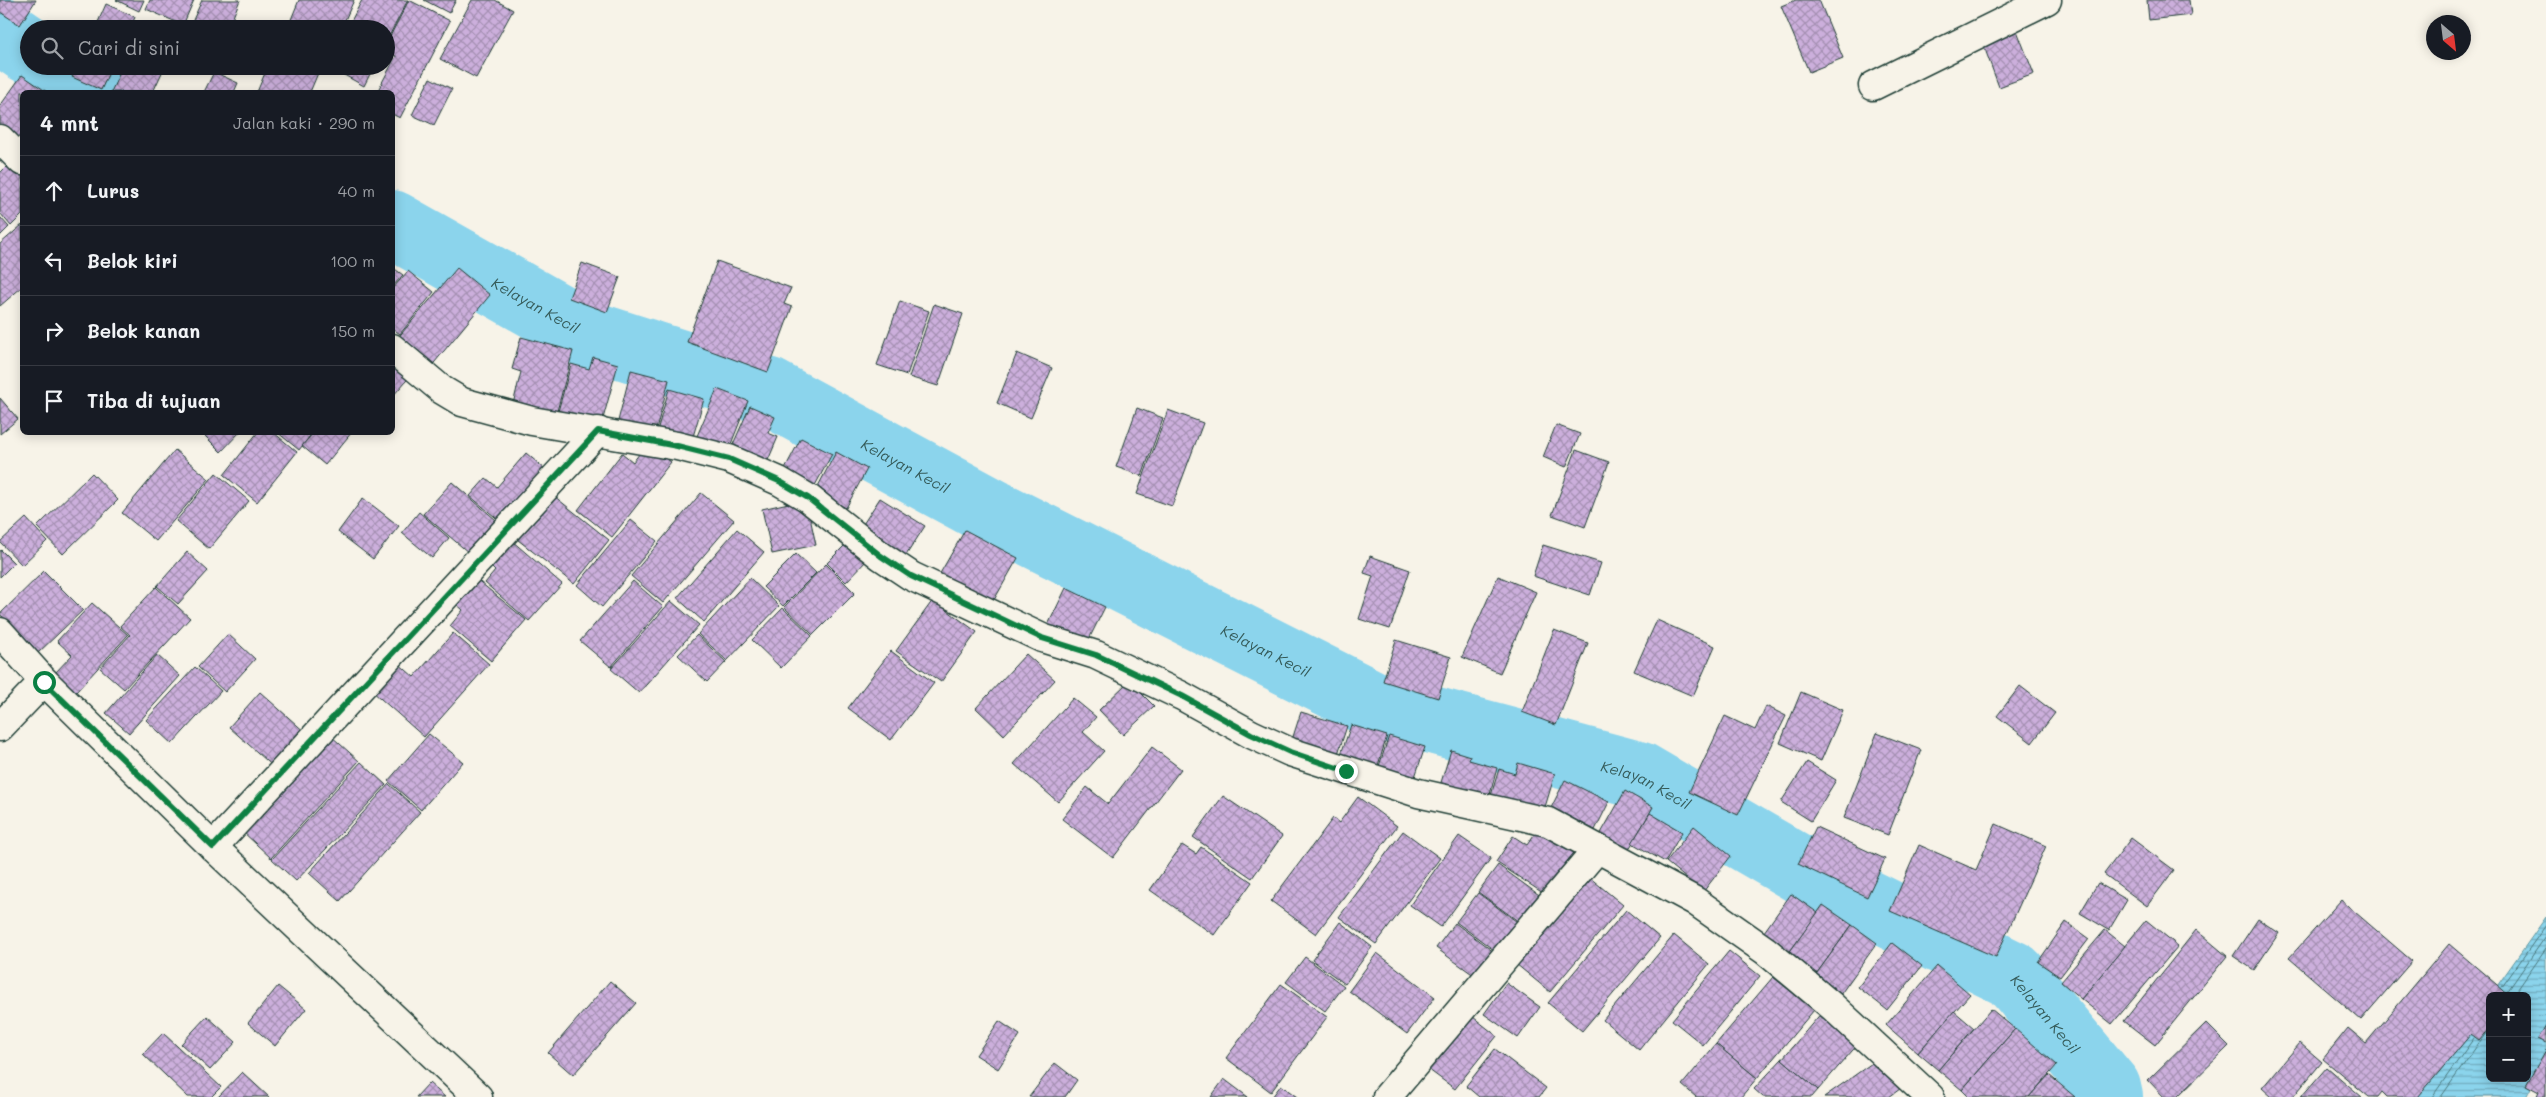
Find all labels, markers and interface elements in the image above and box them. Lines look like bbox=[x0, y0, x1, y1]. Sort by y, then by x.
north arrow bbox=[2426, 15, 2471, 60]
search box bbox=[20, 20, 395, 75]
icon: search bbox=[38, 34, 66, 62]
text: Cari di sini bbox=[78, 35, 180, 60]
text: 4 mnt bbox=[40, 109, 99, 136]
text: Jalan kaki · 290 m bbox=[233, 112, 375, 133]
icon: ahead bbox=[40, 177, 68, 205]
text: Lurus bbox=[87, 178, 139, 203]
text: 40 m bbox=[338, 180, 375, 201]
icon: left bbox=[40, 247, 68, 275]
text: Belok kiri bbox=[87, 248, 178, 273]
text: 100 m bbox=[330, 250, 375, 271]
water label: Kelayan Kecil bbox=[488, 272, 583, 338]
icon: right bbox=[40, 317, 68, 345]
text: Belok kanan bbox=[87, 318, 200, 343]
text: 150 m bbox=[331, 320, 375, 341]
icon: arrive bbox=[40, 387, 68, 415]
text: Tiba di tujuan bbox=[87, 388, 220, 413]
water label: Kelayan Kecil bbox=[858, 434, 953, 498]
water label: Kelayan Kecil bbox=[1218, 620, 1314, 681]
route start bbox=[33, 671, 56, 694]
water label: Kelayan Kecil bbox=[1599, 756, 1695, 814]
route end bbox=[1335, 760, 1358, 783]
water label: Kelayan Kecil bbox=[2006, 970, 2084, 1058]
map controls bbox=[2486, 992, 2531, 1082]
button: + bbox=[2486, 992, 2531, 1037]
button: − bbox=[2486, 1037, 2531, 1082]

